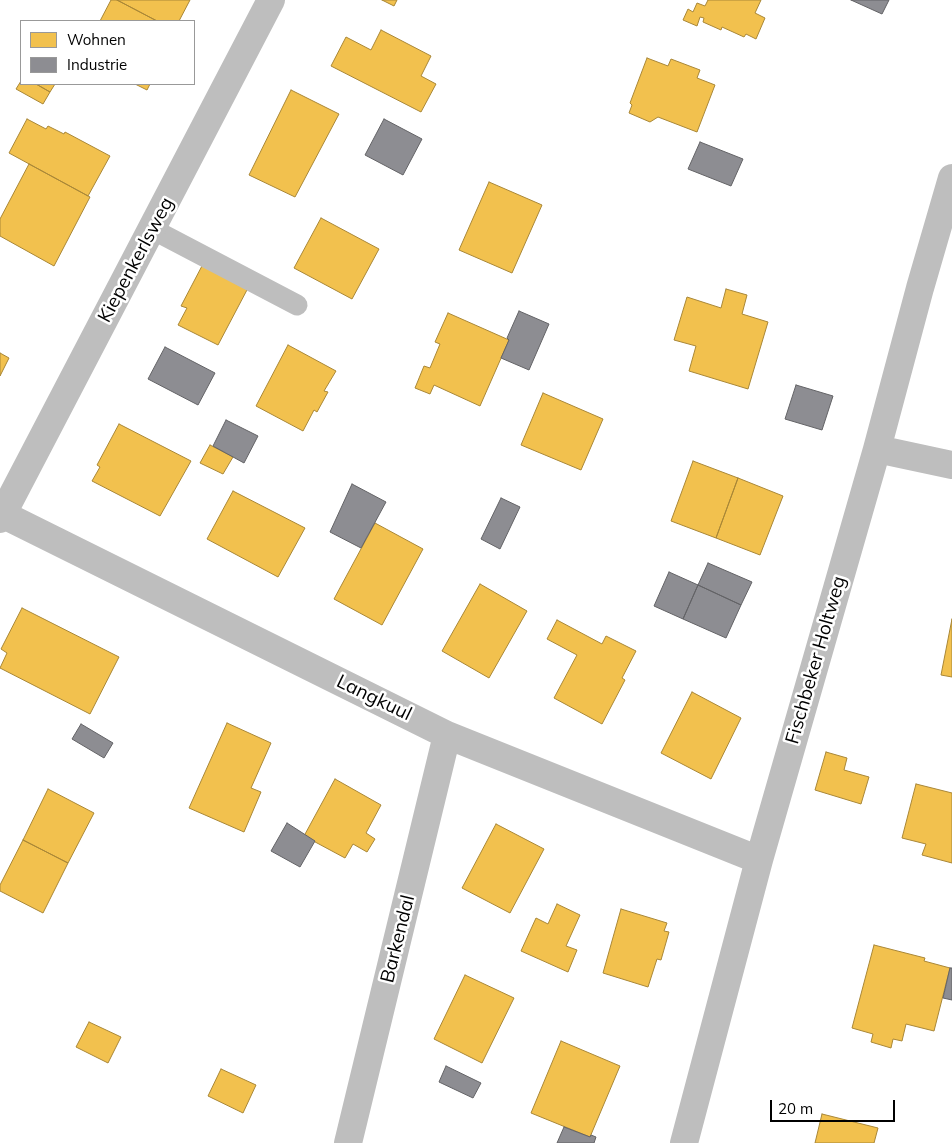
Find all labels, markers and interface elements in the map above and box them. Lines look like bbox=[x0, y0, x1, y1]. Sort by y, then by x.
legend bbox=[20, 20, 195, 85]
text: Wohnen bbox=[67, 30, 126, 49]
text: Industrie bbox=[67, 55, 127, 74]
street label: Kiepenkerlsweg bbox=[93, 194, 179, 326]
street label: Fischbeker Holtweg bbox=[781, 573, 851, 747]
street label: Langkuul bbox=[333, 670, 415, 726]
street label: Barkendal bbox=[376, 893, 420, 985]
scale bar bbox=[772, 1090, 897, 1122]
text: 20 m bbox=[778, 1099, 813, 1118]

